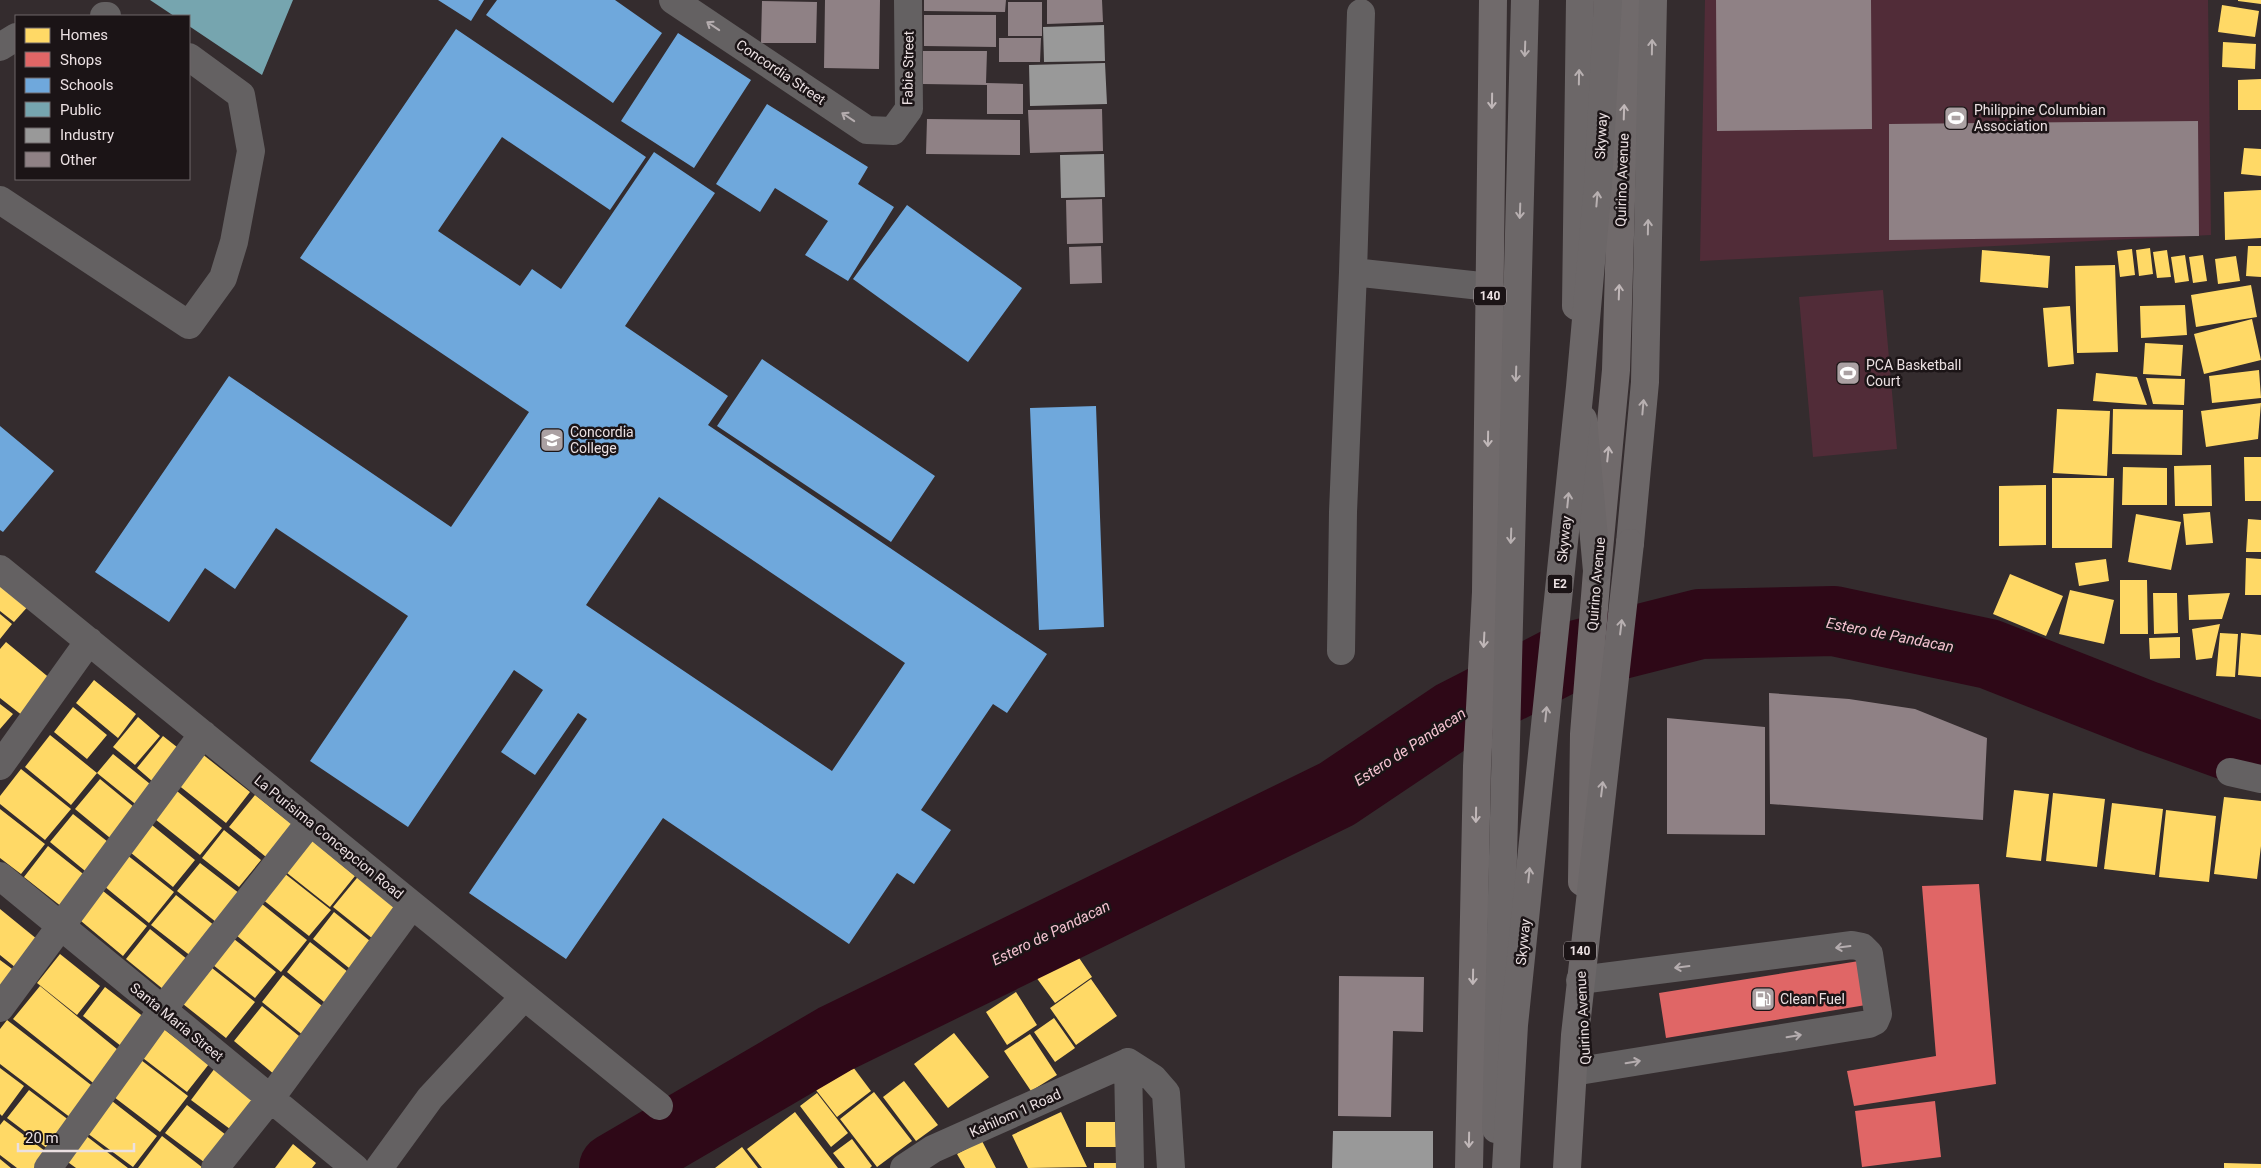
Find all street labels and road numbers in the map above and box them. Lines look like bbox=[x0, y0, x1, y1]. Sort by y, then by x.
street label: Fabie Street bbox=[899, 30, 917, 105]
street label: Concordia Street bbox=[733, 36, 829, 108]
street label: Skyway bbox=[1592, 112, 1610, 160]
street label: Quirino Avenue bbox=[1612, 133, 1632, 227]
road number: 140 bbox=[1474, 286, 1506, 306]
street label: Skyway bbox=[1554, 515, 1574, 563]
street label: Quirino Avenue bbox=[1584, 537, 1608, 631]
road number: E2 bbox=[1548, 574, 1572, 594]
street label: La Purisima Concepcion Road bbox=[251, 772, 407, 902]
street label: Skyway bbox=[1513, 918, 1533, 966]
road number: 140 bbox=[1564, 941, 1596, 960]
street label: Quirino Avenue bbox=[1573, 971, 1593, 1065]
street label: Santa Maria Street bbox=[127, 979, 227, 1065]
street label: Kahilom 1 Road bbox=[967, 1086, 1063, 1140]

